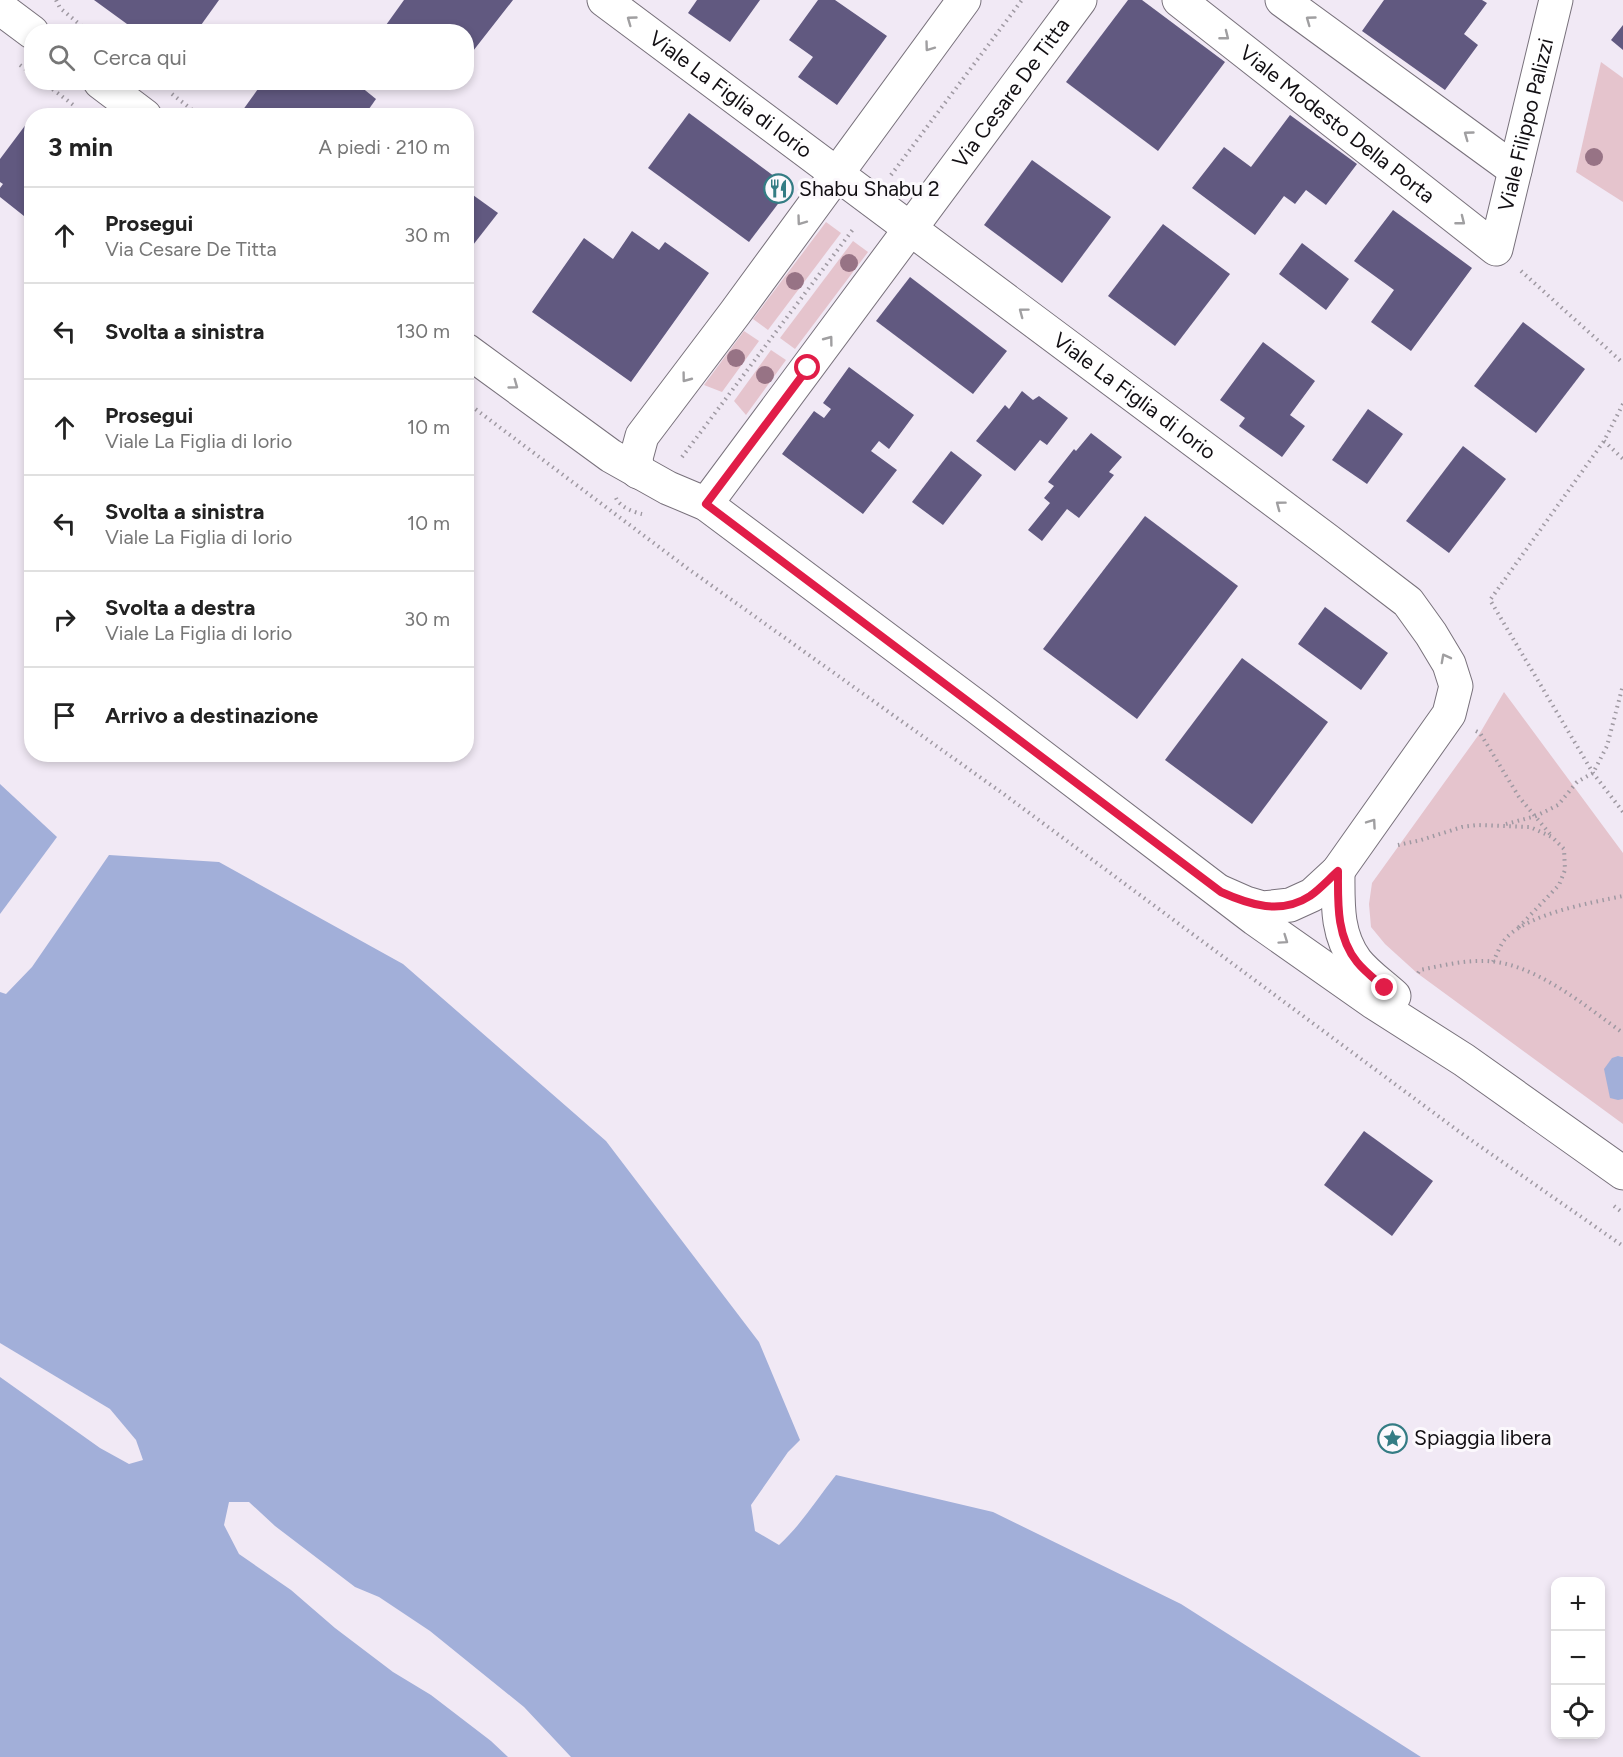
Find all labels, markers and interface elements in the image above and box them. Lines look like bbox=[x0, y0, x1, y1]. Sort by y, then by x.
street label: Via Cesare De Titta bbox=[947, 13, 1074, 172]
one-way arrow bbox=[626, 16, 637, 27]
one-way arrow bbox=[1306, 16, 1317, 27]
search box bbox=[24, 24, 474, 90]
street label: Viale La Figlia di Iorio bbox=[645, 25, 817, 163]
one-way arrow bbox=[1218, 29, 1229, 40]
street label: Viale Filippo Palizzi bbox=[1493, 36, 1558, 214]
street label: Viale Modesto Della Porta bbox=[1235, 39, 1440, 208]
icon: search bbox=[45, 41, 78, 74]
one-way arrow bbox=[925, 41, 936, 52]
text: Cerca qui bbox=[93, 44, 187, 71]
text: 3 min bbox=[48, 131, 113, 163]
one-way arrow bbox=[1463, 131, 1474, 142]
text: A piedi · 210 m bbox=[319, 135, 450, 159]
restaurant icon: Shabu Shabu 2 bbox=[762, 173, 794, 205]
place label: Shabu Shabu 2 bbox=[799, 176, 940, 201]
text: Prosegui bbox=[105, 210, 193, 237]
one-way arrow bbox=[1454, 214, 1465, 225]
one-way arrow bbox=[798, 215, 809, 226]
icon: ahead bbox=[48, 219, 81, 252]
text: 30 m bbox=[404, 223, 450, 247]
text: Via Cesare De Titta bbox=[105, 237, 277, 261]
one-way arrow bbox=[1018, 309, 1029, 320]
icon: left bbox=[48, 315, 81, 348]
text: Svolta a sinistra bbox=[105, 318, 264, 345]
text: 130 m bbox=[396, 319, 450, 343]
street label: Viale La Figlia di Iorio bbox=[1048, 327, 1221, 465]
one-way arrow bbox=[822, 335, 833, 346]
route start bbox=[794, 354, 820, 380]
one-way arrow bbox=[682, 372, 693, 383]
one-way arrow bbox=[507, 378, 518, 389]
text: Prosegui bbox=[105, 402, 193, 429]
icon: ahead bbox=[48, 411, 81, 444]
text: 10 m bbox=[407, 415, 450, 439]
text: Viale La Figlia di Iorio bbox=[105, 429, 292, 453]
text: Svolta a sinistra bbox=[105, 498, 264, 525]
one-way arrow bbox=[1275, 501, 1286, 512]
icon: left bbox=[48, 507, 81, 540]
text: 10 m bbox=[407, 511, 450, 535]
text: Viale La Figlia di Iorio bbox=[105, 525, 292, 549]
text: Svolta a destra bbox=[105, 594, 255, 621]
icon: right bbox=[48, 603, 81, 636]
text: 30 m bbox=[404, 607, 450, 631]
text: Viale La Figlia di Iorio bbox=[105, 621, 292, 645]
one-way arrow bbox=[1441, 654, 1452, 664]
icon: arrive bbox=[48, 699, 81, 732]
text: Arrivo a destinazione bbox=[105, 702, 318, 729]
one-way arrow bbox=[1365, 819, 1376, 830]
one-way arrow bbox=[1278, 933, 1289, 944]
route end bbox=[1371, 974, 1397, 1000]
place icon: Spiaggia libera bbox=[1377, 1422, 1409, 1454]
place label: Spiaggia libera bbox=[1414, 1425, 1551, 1450]
map controls bbox=[1551, 1577, 1605, 1739]
button: + bbox=[1551, 1577, 1605, 1631]
button: − bbox=[1551, 1631, 1605, 1685]
button: locate bbox=[1551, 1685, 1605, 1739]

